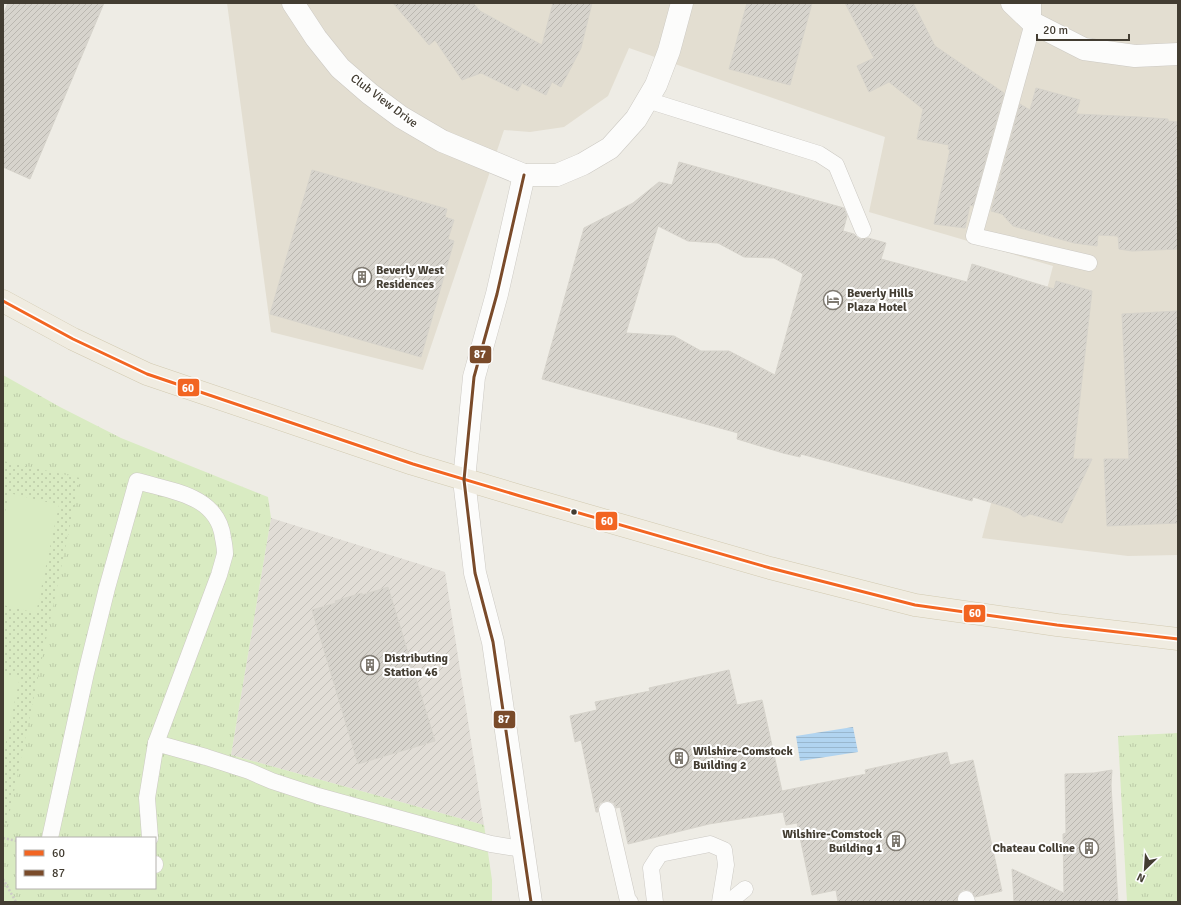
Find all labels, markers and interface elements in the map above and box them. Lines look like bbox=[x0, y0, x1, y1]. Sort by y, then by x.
scale bar bbox=[1037, 16, 1129, 42]
text: 20 m bbox=[1043, 23, 1068, 38]
street label: Club View Drive bbox=[347, 71, 421, 131]
place label: Beverly West Residences bbox=[376, 263, 444, 292]
building icon: Beverly West Residences bbox=[351, 266, 373, 288]
place label: Beverly Hills Plaza Hotel bbox=[847, 286, 914, 315]
hotel icon: Beverly Hills Plaza Hotel bbox=[822, 289, 844, 311]
line badge: 87 bbox=[469, 345, 492, 364]
text: 87 bbox=[474, 348, 486, 361]
line badge: 60 bbox=[177, 378, 200, 397]
text: 60 bbox=[182, 382, 194, 395]
unlabelled marker bbox=[569, 507, 579, 517]
line badge: 60 bbox=[595, 511, 618, 531]
text: 60 bbox=[601, 515, 613, 528]
line badge: 60 bbox=[963, 604, 986, 623]
text: 60 bbox=[969, 607, 981, 620]
place label: Distributing Station 46 bbox=[384, 651, 449, 680]
building icon: Distributing Station 46 bbox=[359, 654, 381, 676]
line badge: 87 bbox=[493, 710, 516, 729]
text: 87 bbox=[498, 713, 510, 726]
place label: Wilshire-Comstock Building 2 bbox=[693, 744, 794, 773]
building icon: Wilshire-Comstock Building 2 bbox=[668, 747, 690, 769]
place label: Wilshire-Comstock Building 1 bbox=[782, 827, 883, 856]
building icon: Wilshire-Comstock Building 1 bbox=[885, 830, 907, 852]
legend bbox=[16, 837, 156, 889]
building icon: Chateau Colline bbox=[1078, 837, 1100, 859]
place label: Chateau Colline bbox=[993, 841, 1075, 856]
text: 60 bbox=[52, 846, 65, 861]
north arrow bbox=[1125, 849, 1165, 889]
text: 87 bbox=[52, 866, 65, 881]
text: N bbox=[1135, 870, 1147, 885]

